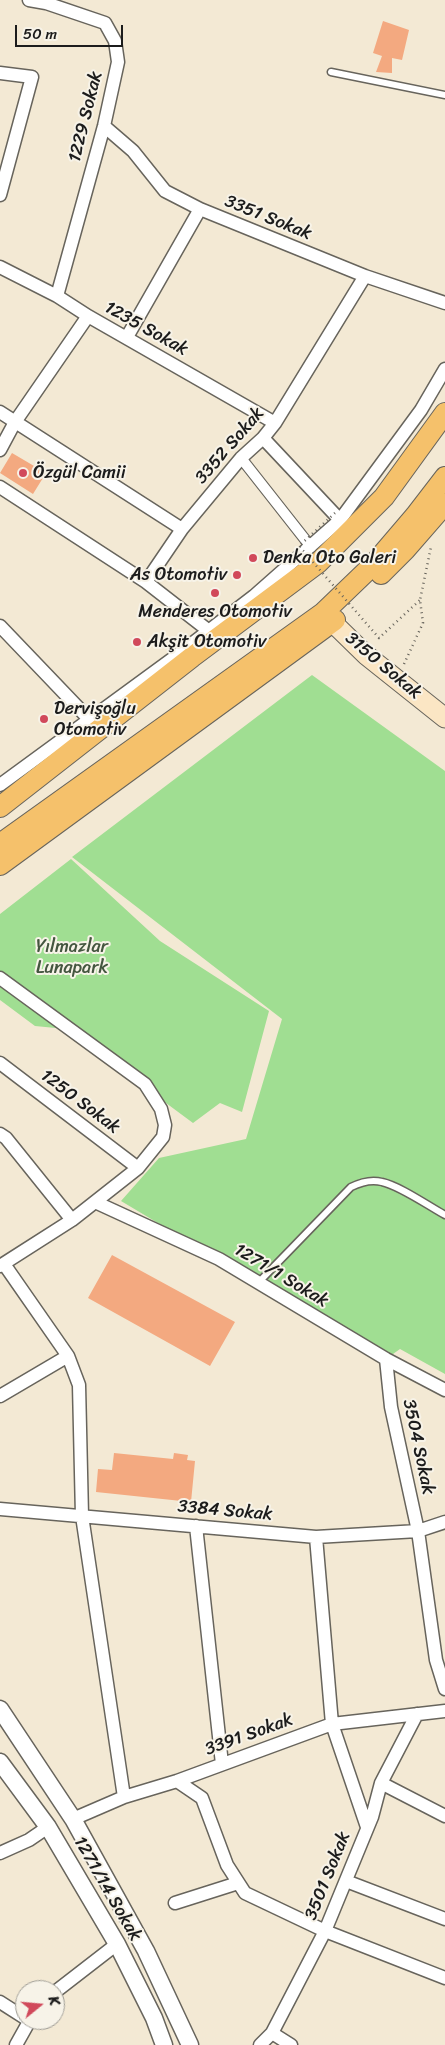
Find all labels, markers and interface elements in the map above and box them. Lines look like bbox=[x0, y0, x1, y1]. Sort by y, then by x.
scale bar bbox=[18, 15, 125, 47]
text: 50 m bbox=[23, 21, 57, 47]
street label: 1229 Sokak bbox=[64, 69, 108, 165]
street label: 3351 Sokak bbox=[221, 191, 315, 245]
street label: 1235 Sokak bbox=[100, 297, 192, 361]
street label: 3352 Sokak bbox=[191, 403, 269, 489]
place label: Özgül Camii bbox=[33, 462, 126, 484]
marker: Özgül Camii bbox=[17, 467, 29, 479]
place label: Denka Oto Galeri bbox=[263, 547, 396, 569]
marker: Denka Oto Galeri bbox=[247, 552, 259, 564]
place label: As Otomotiv bbox=[130, 564, 227, 586]
marker: As Otomotiv bbox=[231, 569, 243, 581]
marker: Menderes Otomotiv bbox=[209, 587, 221, 599]
place label: Menderes Otomotiv bbox=[138, 601, 292, 623]
street label: 3150 Sokak bbox=[340, 628, 426, 704]
place label: Akşit Otomotiv bbox=[147, 631, 266, 653]
marker: Akşit Otomotiv bbox=[131, 636, 143, 648]
place label: Dervişoğlu Otomotiv bbox=[54, 698, 136, 741]
marker: Dervişoğlu Otomotiv bbox=[38, 713, 50, 725]
park label: Yılmazlar Lunapark bbox=[36, 936, 108, 979]
street label: 1250 Sokak bbox=[36, 1065, 124, 1139]
street label: 1271/1 Sokak bbox=[230, 1239, 332, 1313]
street label: 3504 Sokak bbox=[397, 1397, 439, 1497]
street label: 3384 Sokak bbox=[177, 1496, 273, 1526]
street label: 3391 Sokak bbox=[202, 1709, 296, 1761]
street label: 3501 Sokak bbox=[301, 1829, 355, 1923]
street label: 1271/14 Sokak bbox=[68, 1833, 146, 1945]
north arrow bbox=[15, 1980, 65, 2030]
text: K bbox=[41, 1993, 67, 2008]

